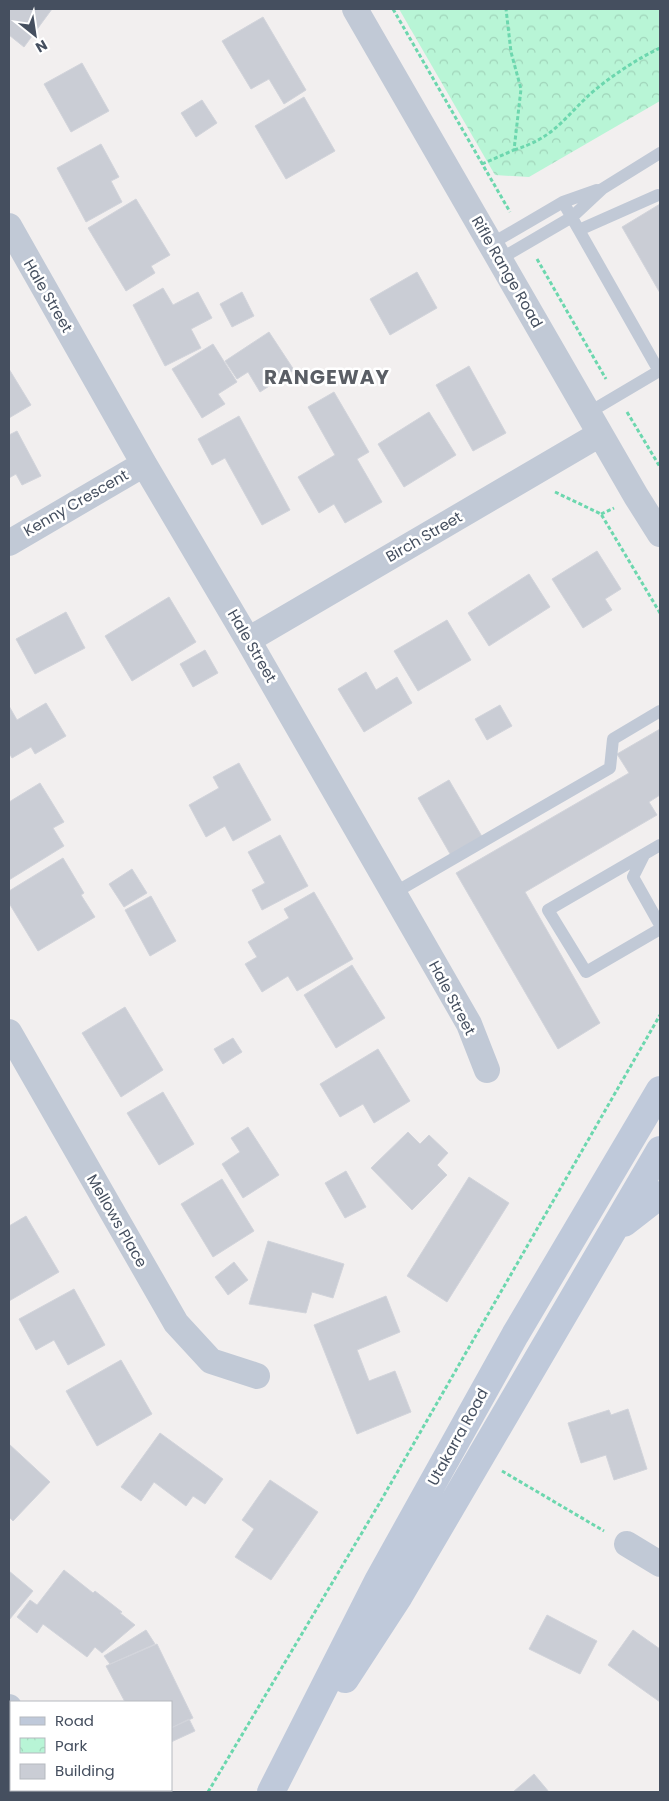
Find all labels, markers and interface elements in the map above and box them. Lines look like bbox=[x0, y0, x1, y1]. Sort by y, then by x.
north arrow bbox=[10, 10, 60, 60]
text: N bbox=[32, 35, 51, 58]
street label: Rifle Range Road bbox=[467, 212, 548, 332]
street label: Hale Street bbox=[19, 255, 78, 336]
district label: RANGEWAY bbox=[264, 363, 390, 391]
street label: Kenny Crescent bbox=[20, 464, 132, 541]
street label: Birch Street bbox=[382, 506, 466, 567]
street label: Hale Street bbox=[223, 605, 282, 686]
street label: Hale Street bbox=[424, 957, 481, 1039]
street label: Mellows Place bbox=[82, 1170, 153, 1271]
street label: Utakarra Road bbox=[422, 1384, 493, 1489]
legend bbox=[10, 1701, 172, 1791]
text: Road bbox=[55, 1710, 94, 1731]
text: Park bbox=[55, 1735, 87, 1756]
text: Building bbox=[55, 1760, 115, 1781]

